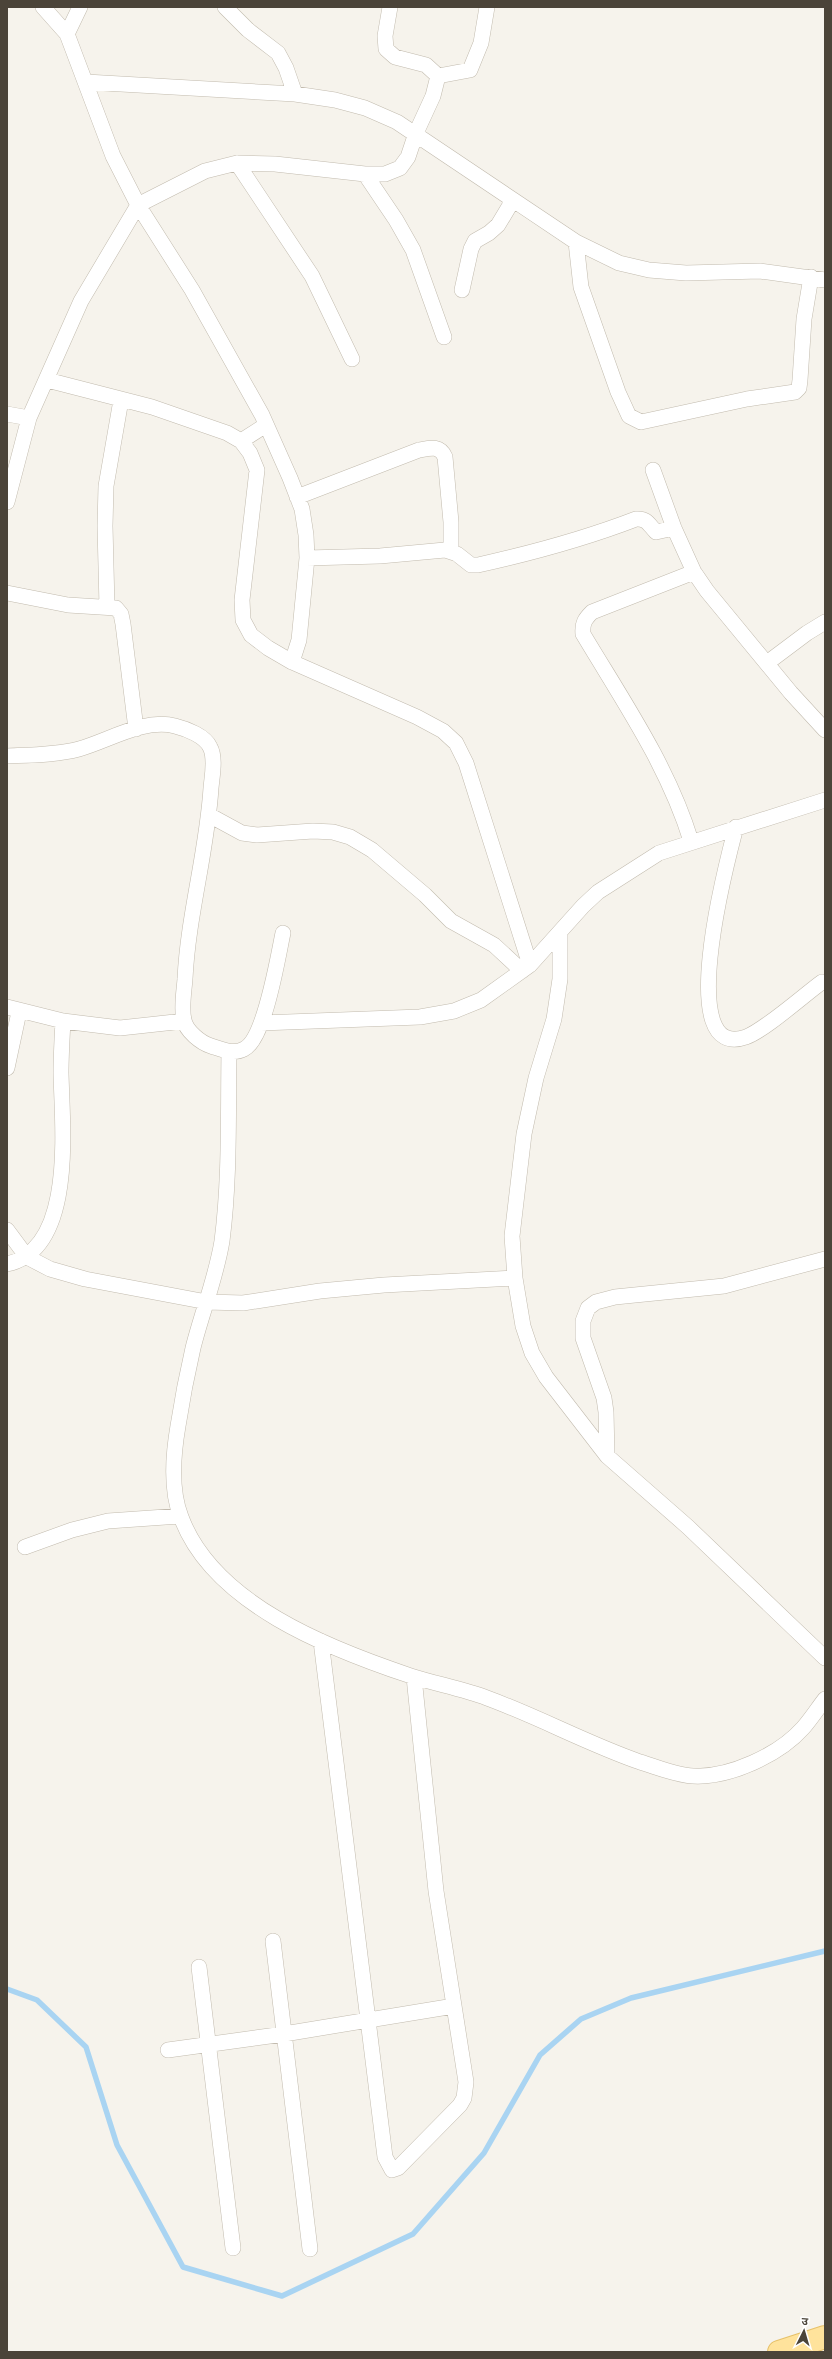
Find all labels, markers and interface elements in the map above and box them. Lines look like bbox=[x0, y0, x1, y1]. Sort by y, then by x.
north arrow bbox=[784, 2311, 824, 2351]
text: उ bbox=[801, 2314, 809, 2328]

